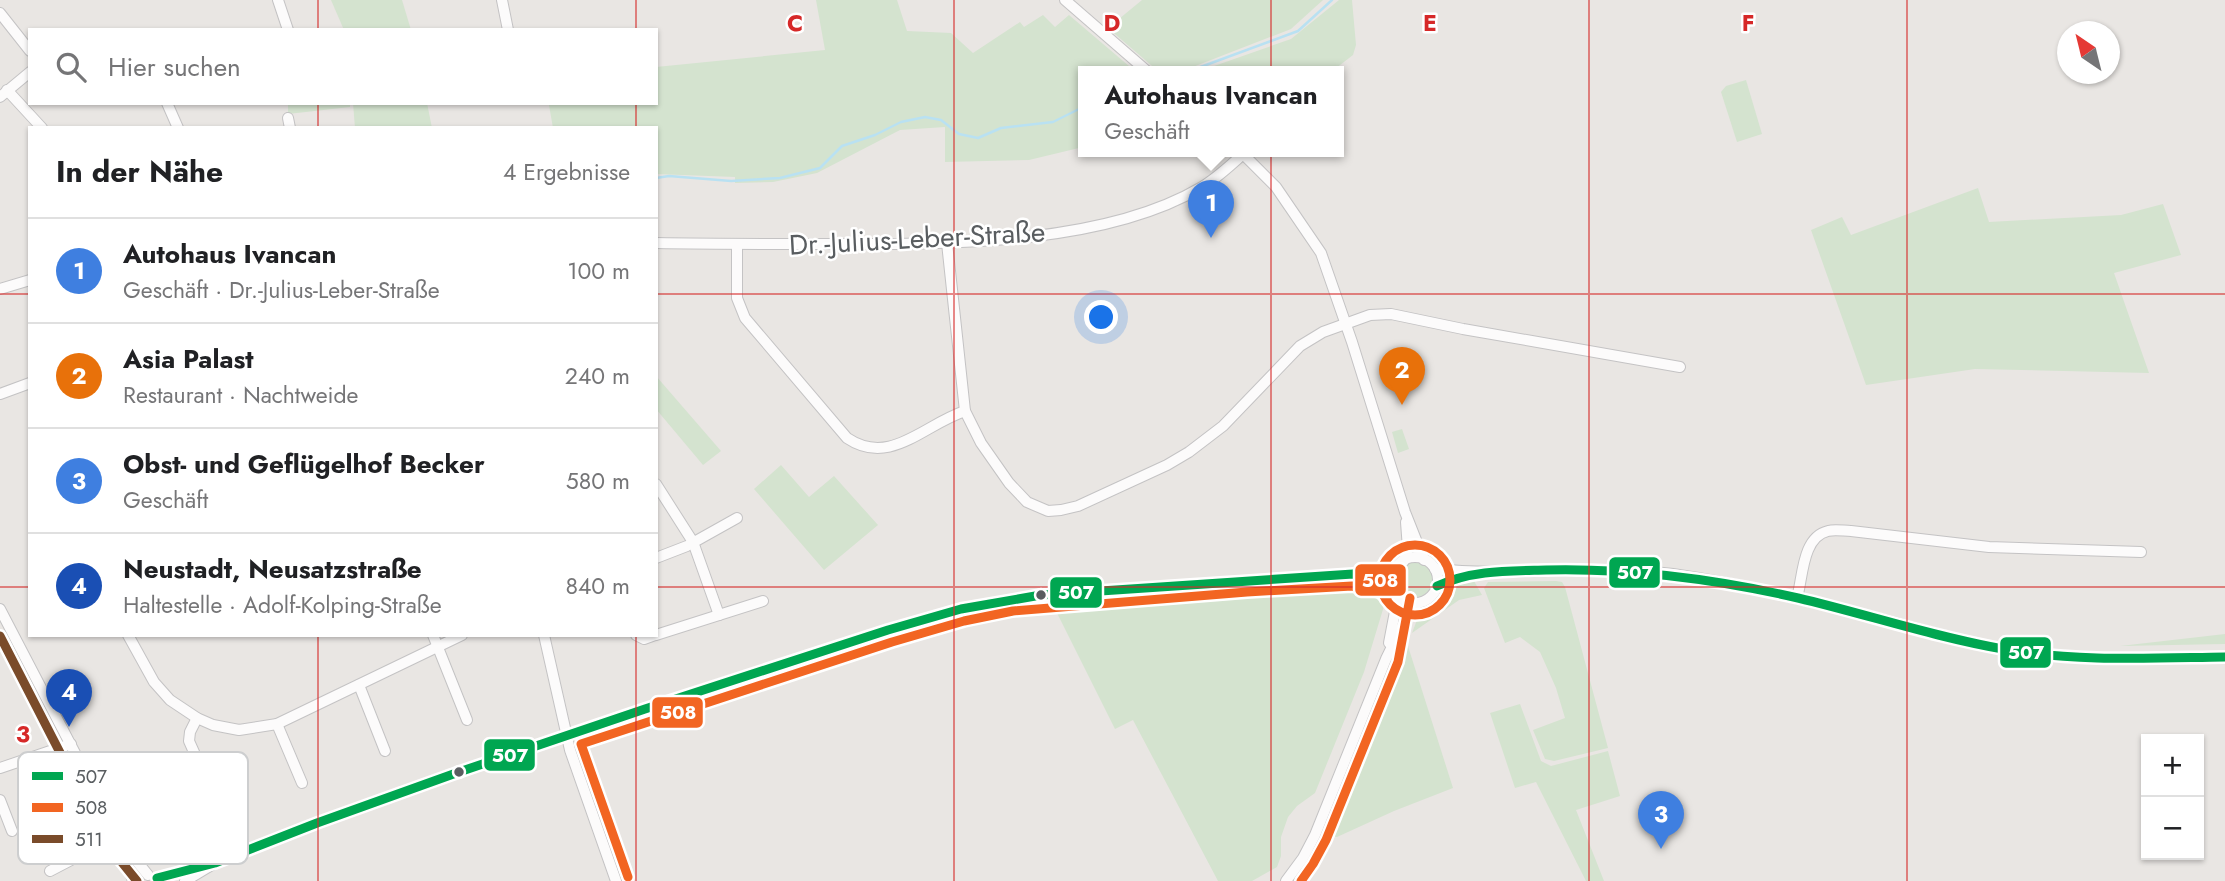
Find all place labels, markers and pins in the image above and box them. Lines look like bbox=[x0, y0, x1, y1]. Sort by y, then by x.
pin: 1 bbox=[1188, 180, 1234, 238]
pin: 2 bbox=[1379, 347, 1425, 405]
unlabelled marker bbox=[1034, 588, 1048, 602]
pin: 4 bbox=[46, 669, 92, 727]
unlabelled marker bbox=[452, 765, 466, 779]
pin: 3 bbox=[1638, 791, 1684, 849]

